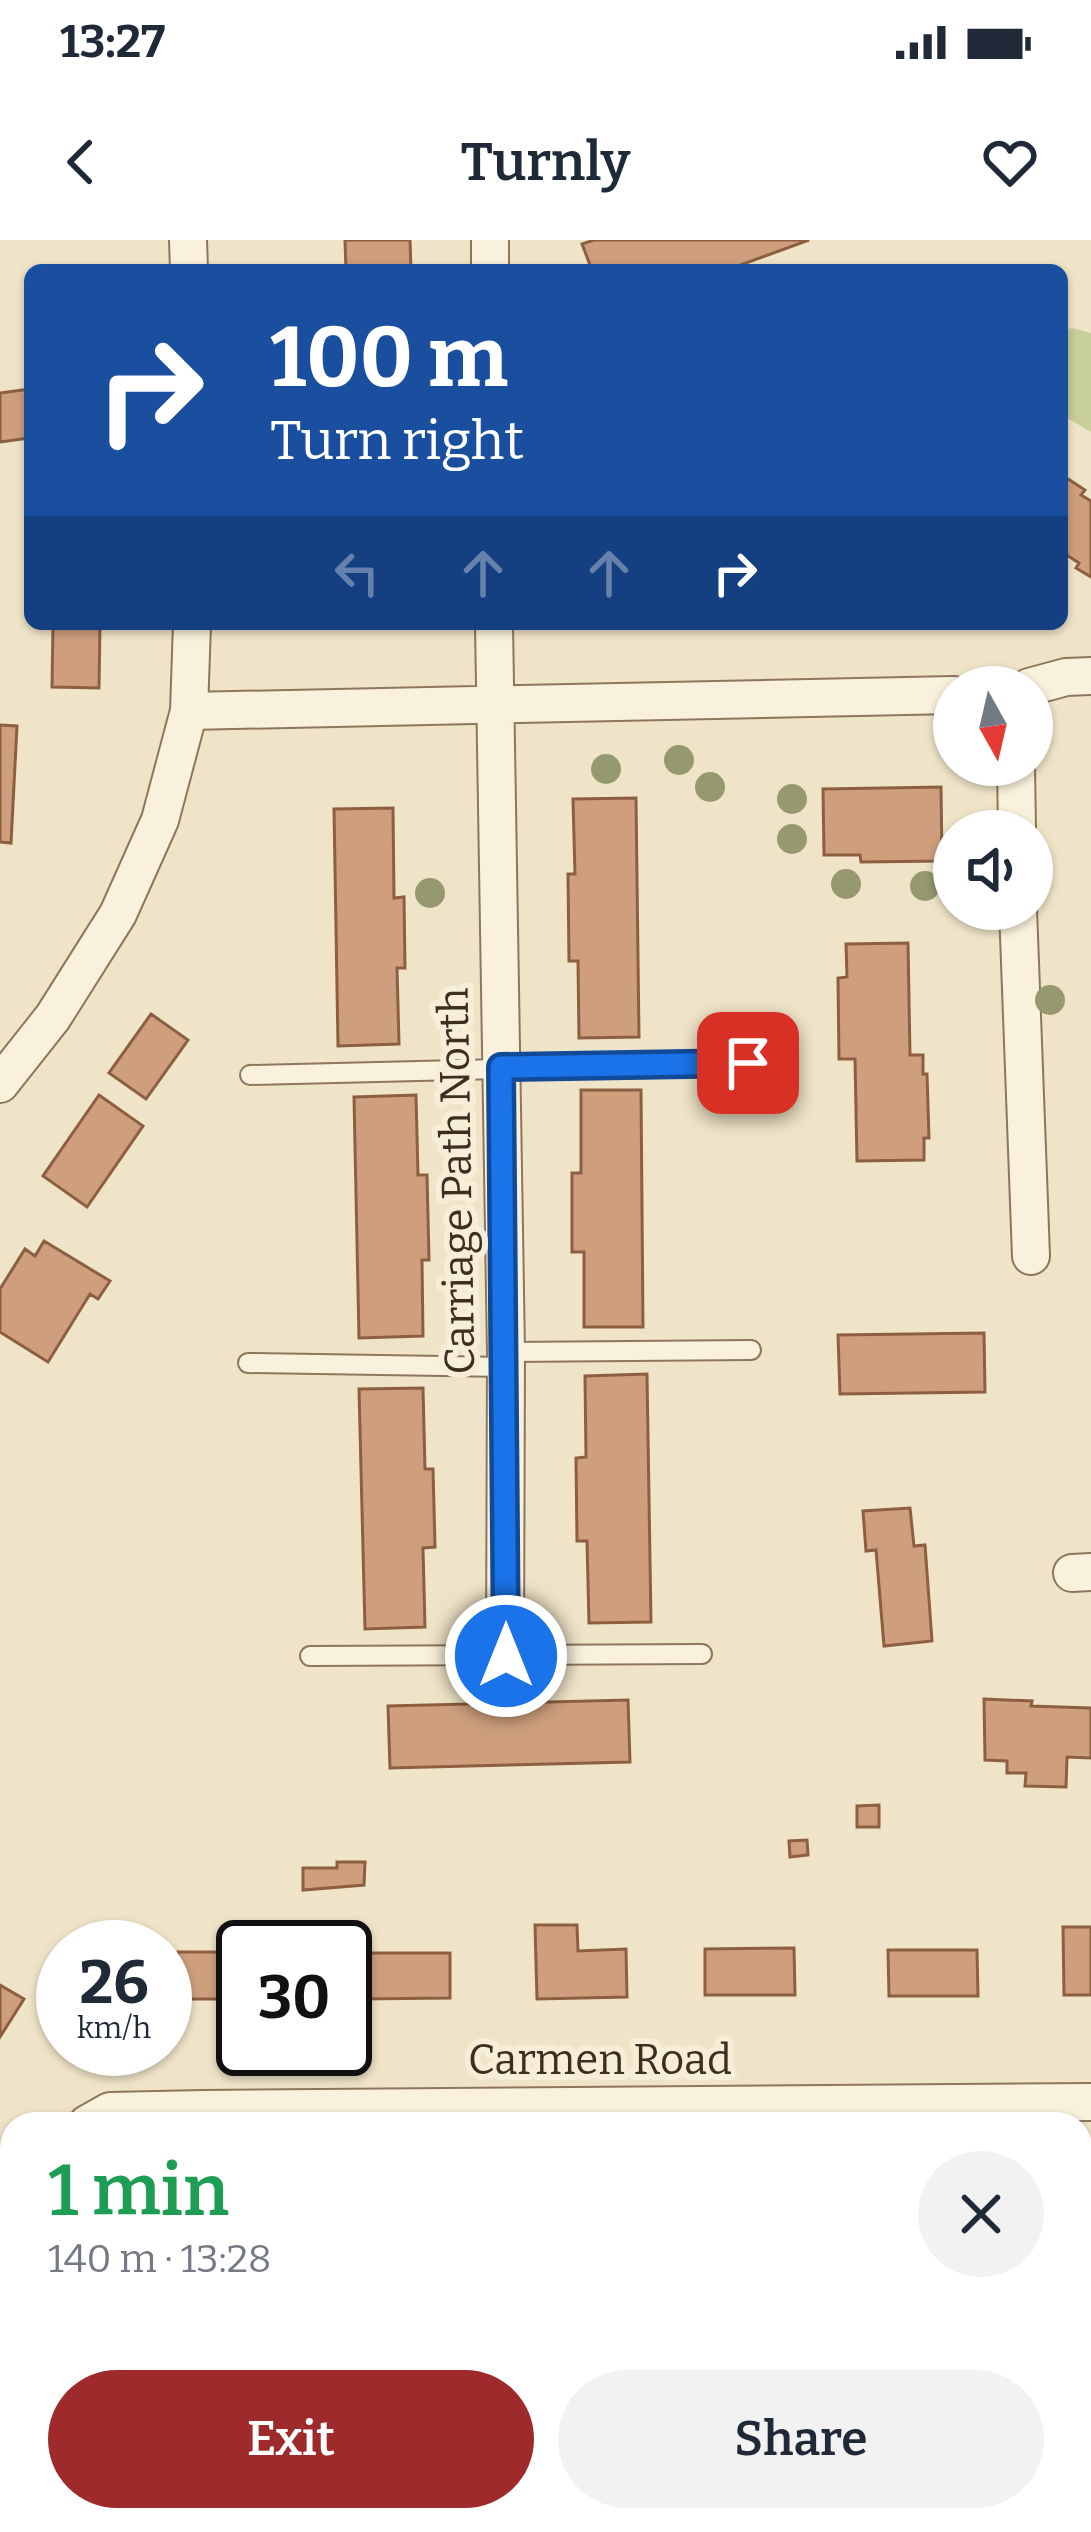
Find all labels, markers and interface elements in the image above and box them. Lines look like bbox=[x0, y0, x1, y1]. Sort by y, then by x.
text: 13:27 bbox=[60, 15, 165, 69]
icon: back bbox=[48, 129, 114, 195]
icon: heart bbox=[977, 129, 1043, 195]
text: Turnly bbox=[461, 130, 630, 194]
text: 100 m bbox=[270, 307, 508, 408]
icon: right bbox=[72, 312, 228, 468]
text: Turn right bbox=[270, 409, 524, 473]
icon: left bbox=[324, 540, 390, 606]
icon: ahead bbox=[450, 540, 516, 606]
icon: ahead bbox=[576, 540, 642, 606]
icon: right bbox=[702, 540, 768, 606]
north arrow bbox=[933, 666, 1053, 786]
map controls bbox=[933, 666, 1053, 930]
button: sound bbox=[933, 810, 1053, 930]
street label: Carriage Path North bbox=[429, 987, 485, 1375]
pin bbox=[697, 1012, 799, 1114]
icon: arrive bbox=[715, 1030, 781, 1096]
position arrow bbox=[443, 1593, 569, 1719]
speed limit sign: 30 bbox=[216, 1920, 372, 2076]
text: 26 bbox=[79, 1947, 149, 2019]
text: km/h bbox=[77, 2010, 151, 2046]
street label: Carmen Road bbox=[468, 2035, 732, 2085]
text: 1 min bbox=[48, 2148, 229, 2234]
button: close bbox=[918, 2151, 1044, 2277]
text: 140 m · 13:28 bbox=[48, 2236, 271, 2282]
button: Exit bbox=[48, 2370, 534, 2508]
button: Share bbox=[558, 2370, 1044, 2508]

